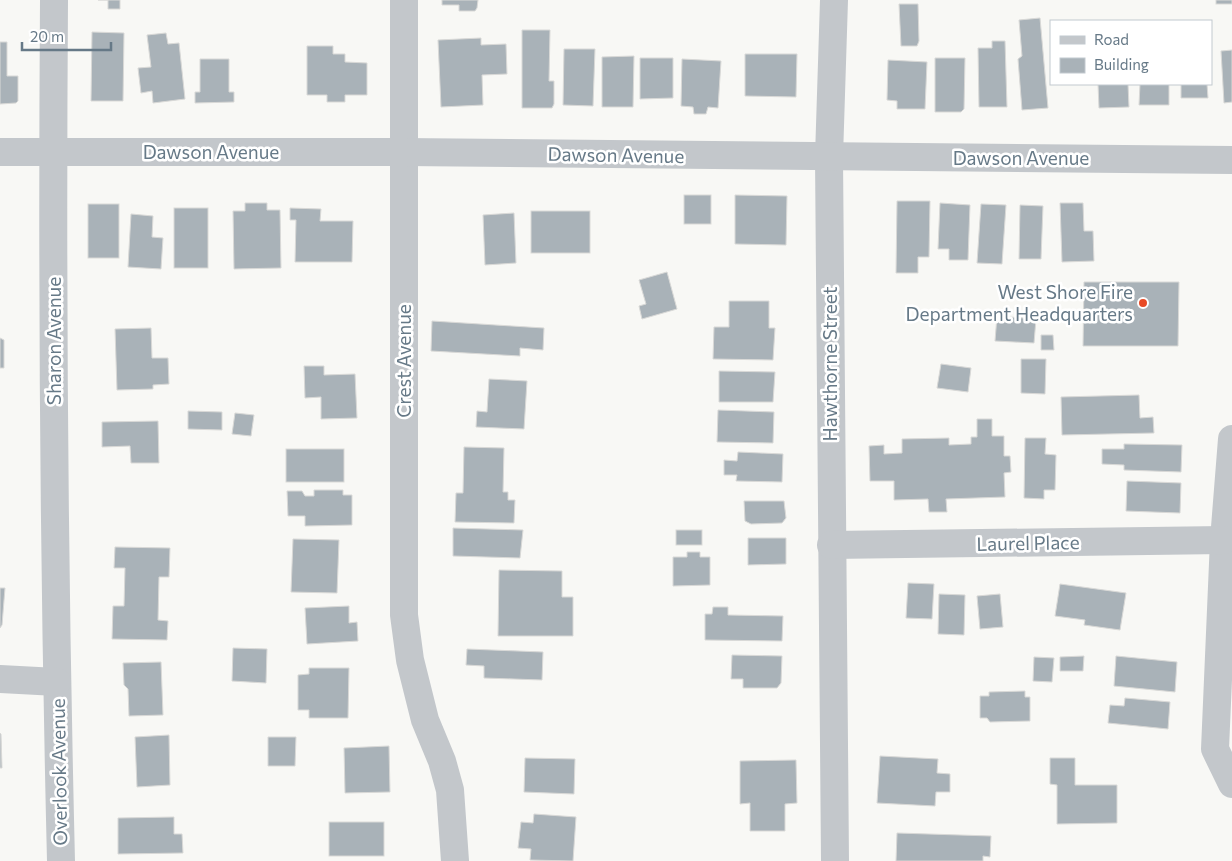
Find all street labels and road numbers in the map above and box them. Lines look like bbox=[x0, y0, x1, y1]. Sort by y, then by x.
street label: Dawson Avenue bbox=[143, 140, 279, 163]
street label: Dawson Avenue bbox=[547, 142, 685, 167]
street label: Dawson Avenue bbox=[953, 146, 1089, 169]
street label: Sharon Avenue bbox=[42, 277, 65, 405]
street label: Hawthorne Street bbox=[818, 286, 841, 442]
street label: Crest Avenue bbox=[392, 304, 415, 418]
street label: Laurel Place bbox=[976, 530, 1080, 555]
street label: Overlook Avenue bbox=[46, 698, 71, 846]

